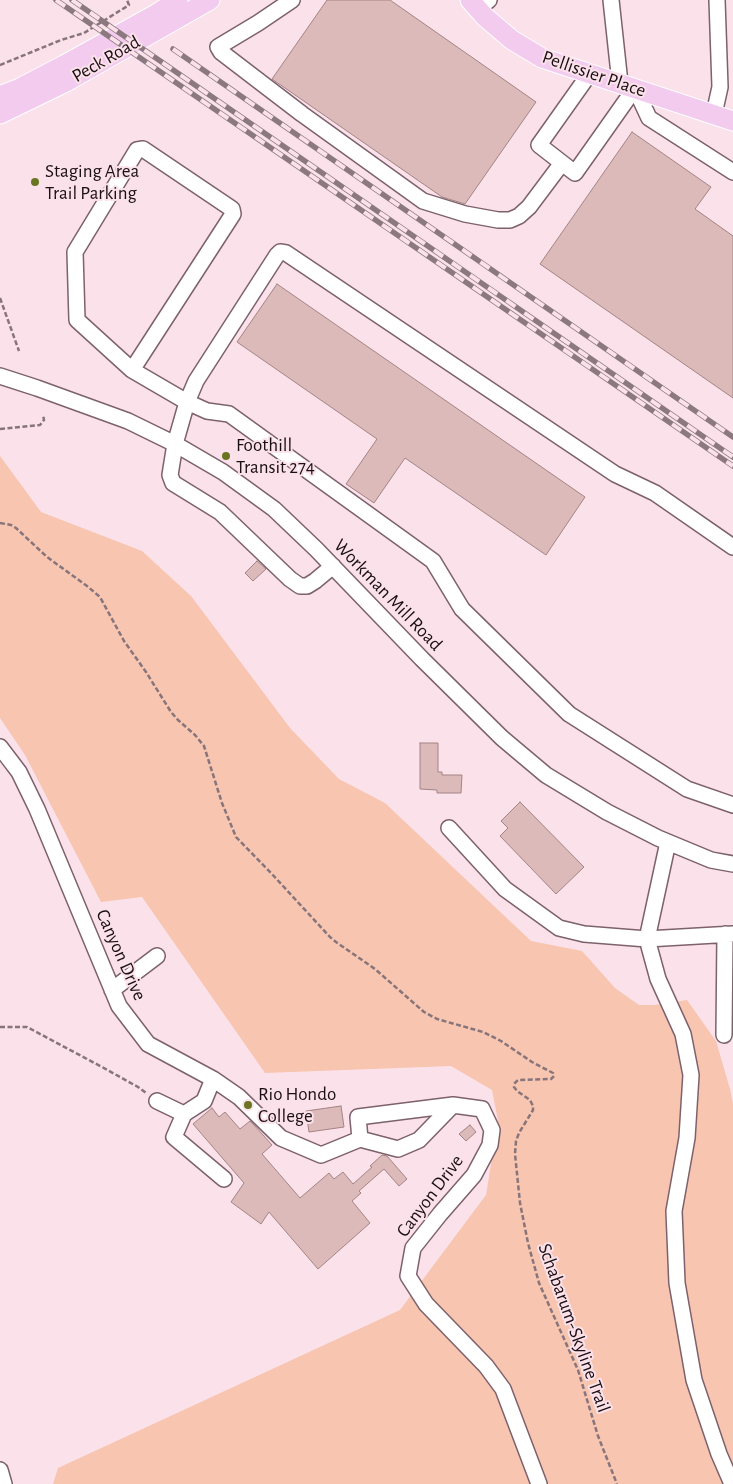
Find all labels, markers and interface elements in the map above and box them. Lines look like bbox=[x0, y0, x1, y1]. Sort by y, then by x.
street label: Peck Road bbox=[68, 30, 144, 88]
street label: Pellissier Place bbox=[539, 46, 649, 102]
place label: Staging Area Trail Parking bbox=[45, 160, 139, 204]
marker: Staging Area Trail Parking bbox=[29, 176, 41, 188]
place label: Foothill Transit 274 bbox=[236, 434, 315, 478]
marker: Foothill Transit 274 bbox=[220, 450, 232, 462]
street label: Workman Mill Road bbox=[329, 534, 447, 656]
street label: Canyon Drive bbox=[91, 906, 151, 1004]
place label: Rio Hondo College bbox=[258, 1083, 336, 1127]
marker: Rio Hondo College bbox=[242, 1099, 254, 1111]
street label: Canyon Drive bbox=[392, 1150, 468, 1242]
street label: Schabarum-Skyline Trail bbox=[533, 1240, 615, 1416]

